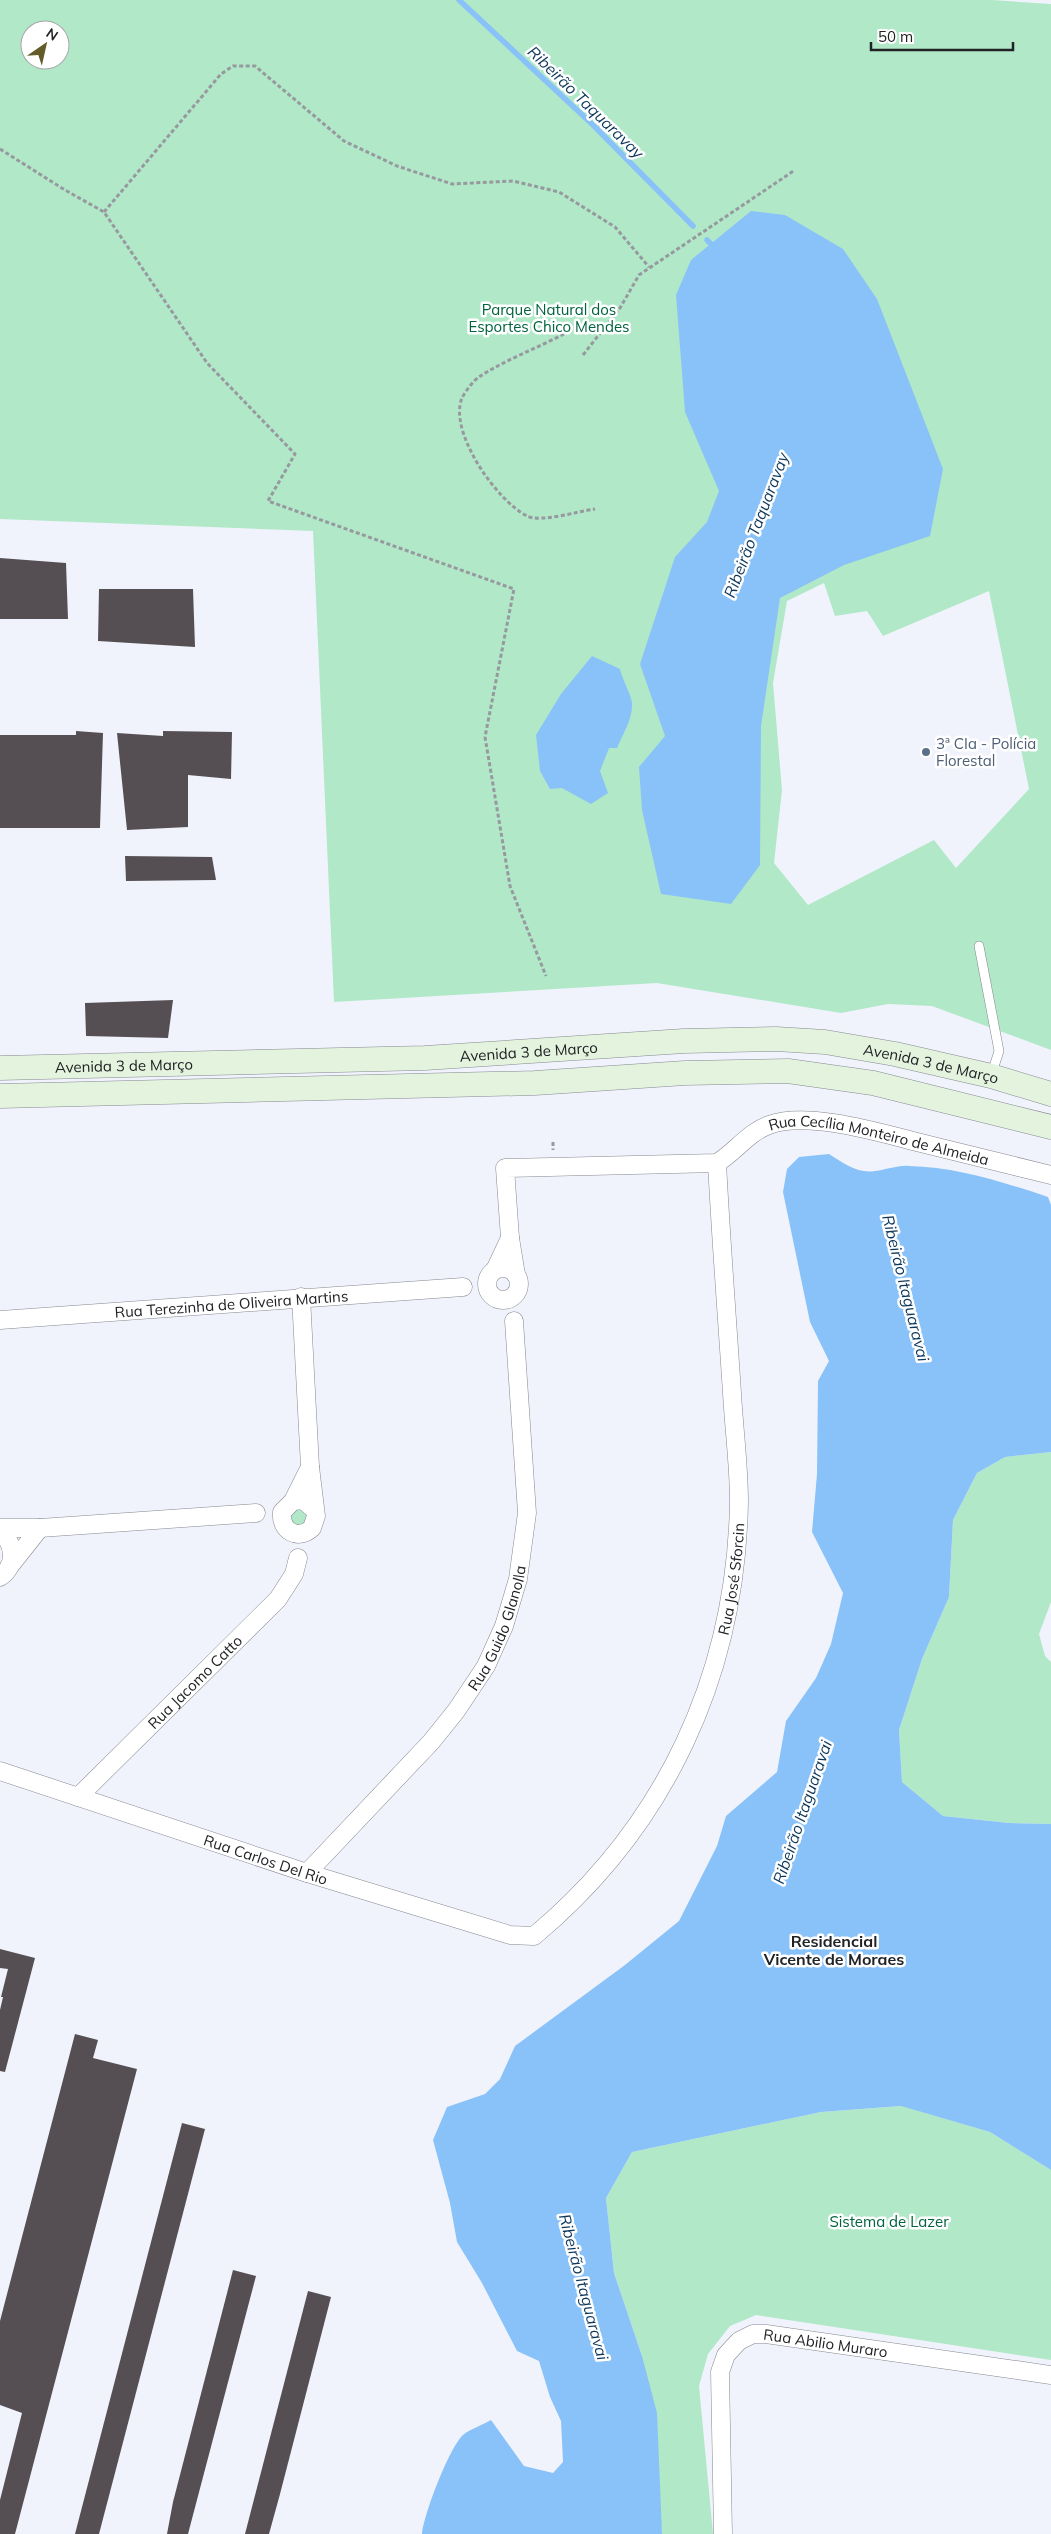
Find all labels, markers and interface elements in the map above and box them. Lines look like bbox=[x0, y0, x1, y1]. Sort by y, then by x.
north arrow bbox=[20, 20, 70, 70]
scale bar bbox=[871, 20, 1014, 52]
text: N bbox=[43, 24, 62, 45]
text: 50 m bbox=[878, 27, 913, 46]
water label: Ribeirão Taquaravay bbox=[524, 41, 649, 163]
park label: Parque Natural dos Esportes Chico Mendes bbox=[468, 300, 630, 336]
water label: Ribeirão Taquaravay bbox=[719, 449, 793, 600]
place label: 3ª CIa - Polícia Florestal bbox=[936, 734, 1036, 770]
marker: 3ª CIa - Polícia Florestal bbox=[920, 746, 932, 758]
street label: Avenida 3 de Março bbox=[459, 1037, 598, 1065]
street label: Avenida 3 de Março bbox=[862, 1039, 1001, 1087]
street label: Avenida 3 de Março bbox=[55, 1054, 193, 1076]
street label: Rua Cecília Monteiro de Almeida bbox=[766, 1111, 991, 1169]
water label: Ribeirão Itaguaravai bbox=[878, 1213, 934, 1364]
street label: Rua Terezinha de Oliveira Martins bbox=[114, 1286, 349, 1321]
street label: Rua José Sforcin bbox=[713, 1522, 748, 1637]
street label: Rua Guido Glanolla bbox=[463, 1564, 529, 1694]
street label: Rua Jacomo Catto bbox=[143, 1631, 246, 1732]
water label: Ribeirão Itaguaravai bbox=[768, 1737, 836, 1886]
street label: Rua Carlos Del Rio bbox=[201, 1830, 330, 1888]
district label: Residencial Vicente de Moraes bbox=[763, 1931, 904, 1969]
water label: Ribeirão Itaguaravai bbox=[555, 2212, 613, 2362]
park label: Sistema de Lazer bbox=[829, 2212, 949, 2231]
street label: Rua Abilio Muraro bbox=[762, 2324, 889, 2361]

